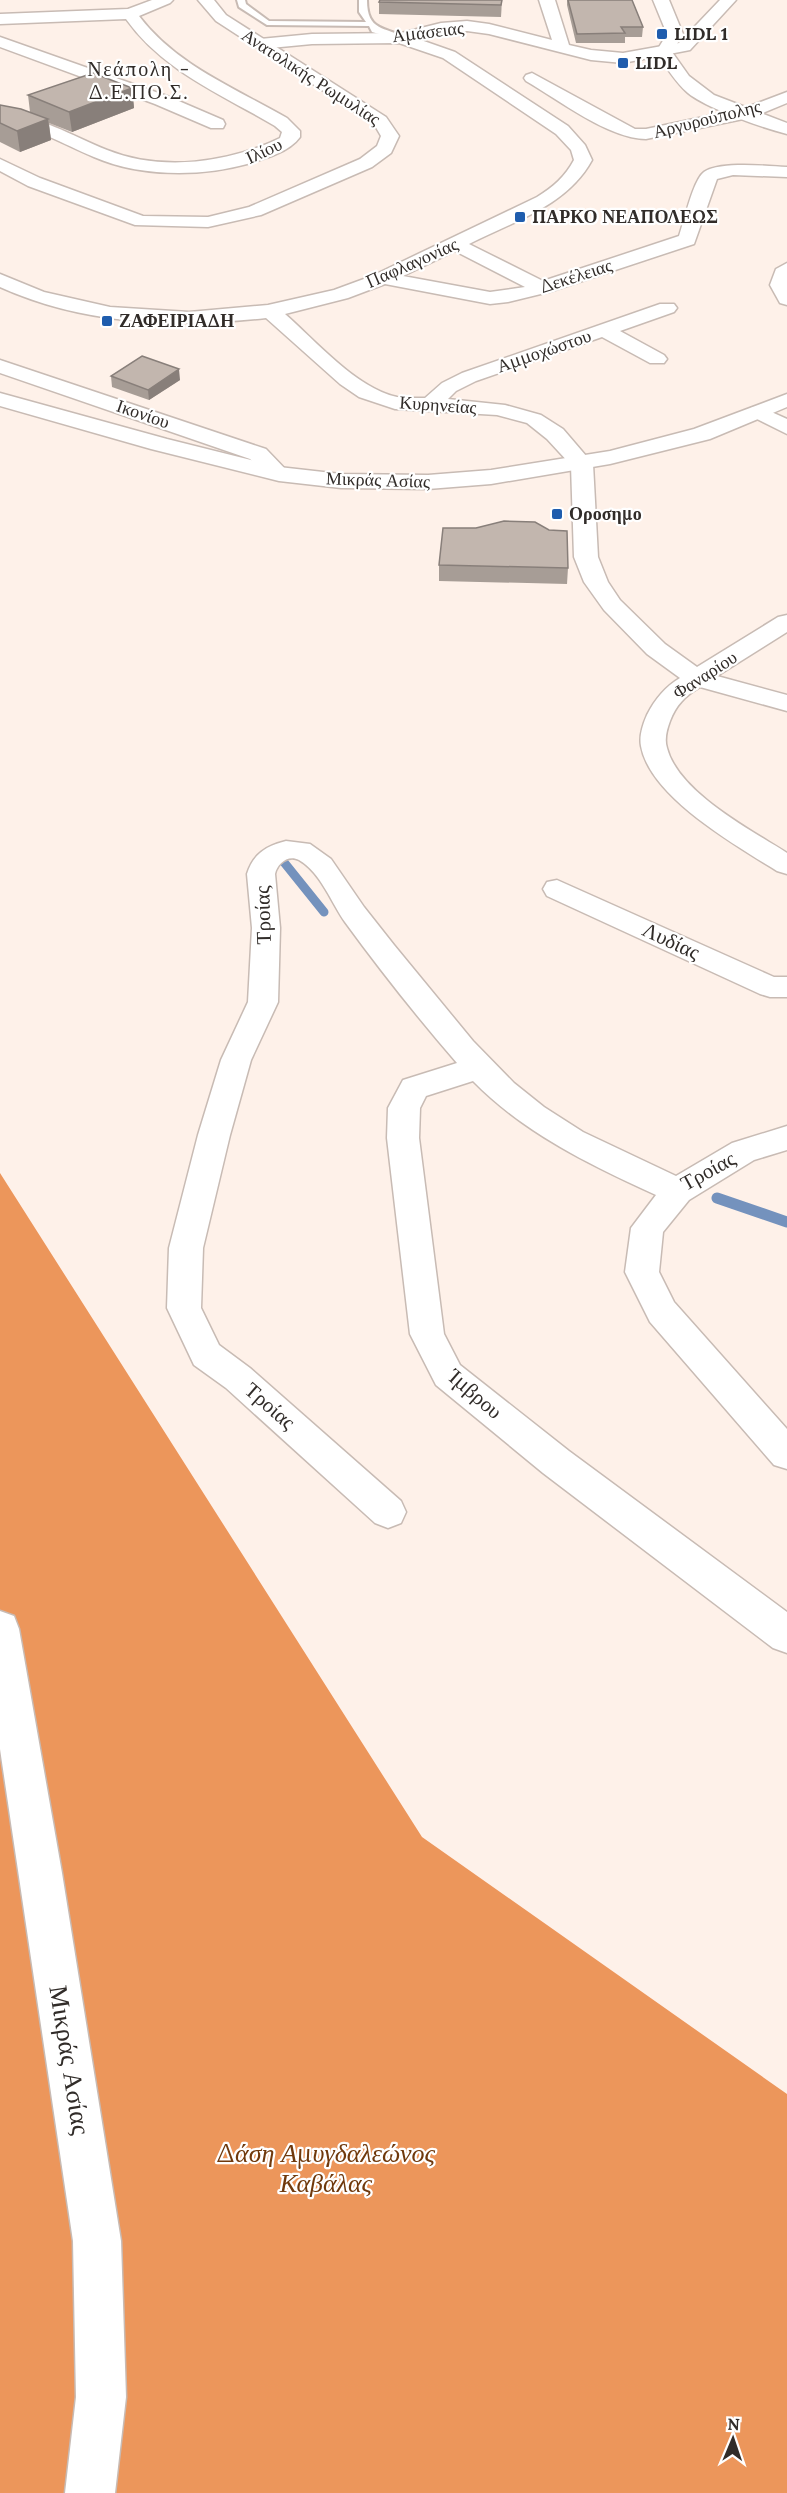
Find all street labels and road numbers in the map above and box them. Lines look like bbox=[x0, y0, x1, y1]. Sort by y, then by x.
street label: Αμάσειας bbox=[391, 16, 465, 47]
street label: Ανατολικής Ρωμυλίας bbox=[237, 23, 385, 130]
street label: Αργυρούπολης bbox=[651, 94, 763, 143]
street label: Ιλίου bbox=[242, 132, 286, 169]
street label: Παφλαγονίας bbox=[362, 232, 461, 293]
street label: Δεκέλειας bbox=[537, 253, 615, 298]
street label: Αμμοχώστου bbox=[494, 324, 594, 377]
street label: Κυρηνείας bbox=[399, 390, 477, 419]
street label: Ικονίου bbox=[114, 394, 173, 433]
street label: Μικράς Ασίας bbox=[325, 466, 431, 493]
street label: Φαναρίου bbox=[668, 645, 741, 704]
street label: Τροίας bbox=[248, 884, 277, 945]
street label: Λυδίας bbox=[638, 916, 705, 966]
street label: Τροίας bbox=[676, 1144, 741, 1197]
street label: Ίμβρου bbox=[442, 1362, 508, 1425]
street label: Τροίας bbox=[239, 1376, 302, 1436]
street label: Μικράς Ασίας bbox=[42, 1983, 99, 2138]

